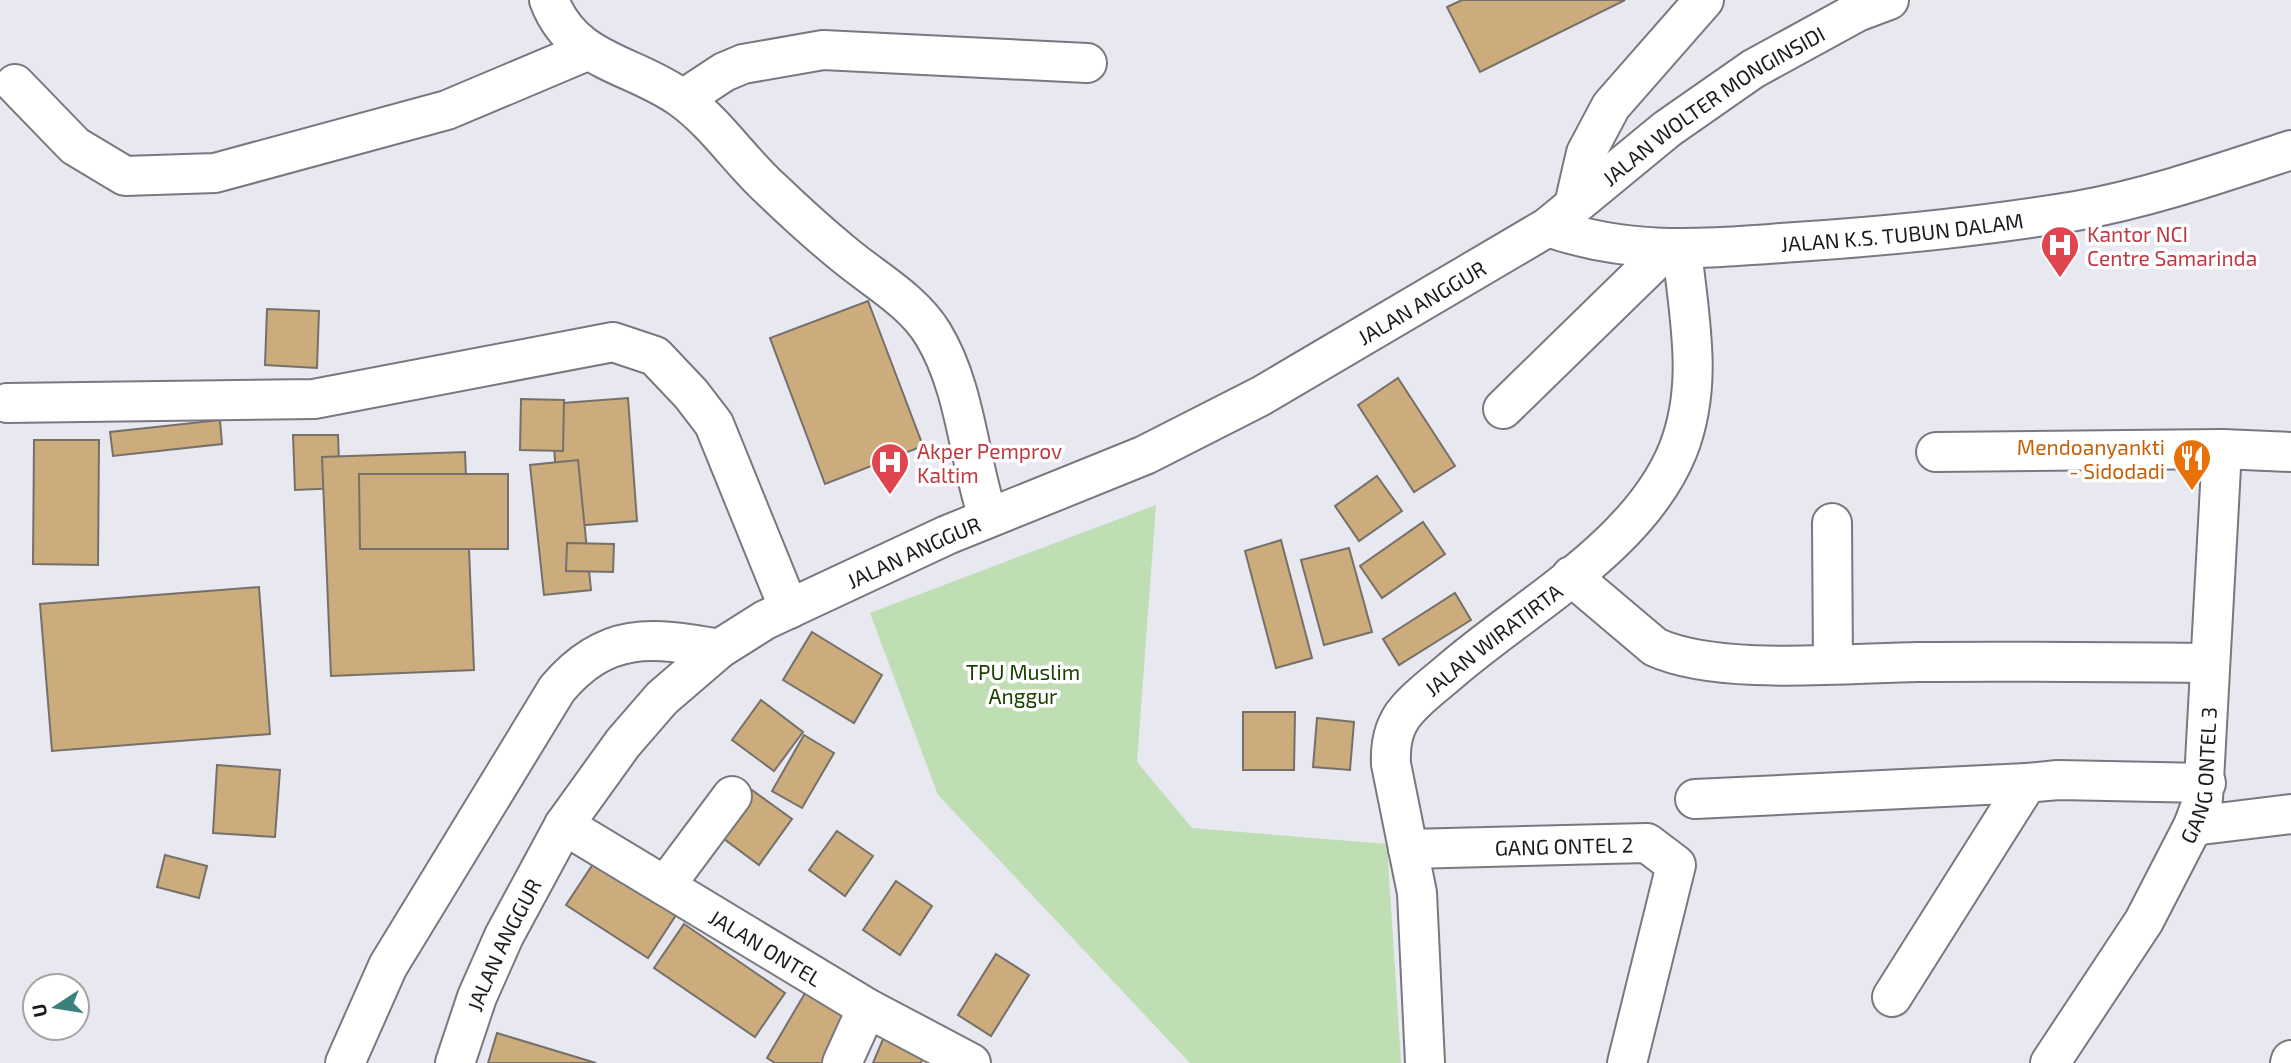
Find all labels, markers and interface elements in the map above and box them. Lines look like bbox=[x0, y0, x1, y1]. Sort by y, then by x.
street label: JALAN WOLTER MONGINSIDI bbox=[1597, 20, 1829, 190]
street label: JALAN K.S. TUBUN DALAM bbox=[1780, 207, 2025, 256]
place label: Kantor NCI Centre Samarinda bbox=[2087, 221, 2257, 270]
hospital icon: Kantor NCI Centre Samarinda bbox=[2039, 224, 2081, 279]
street label: JALAN ANGGUR bbox=[1353, 254, 1490, 349]
place label: Mendoanyankti - Sidodadi bbox=[2017, 434, 2165, 483]
restaurant icon: Mendoanyankti - Sidodadi bbox=[2171, 437, 2213, 492]
place label: Akper Pemprov Kaltim bbox=[917, 438, 1062, 487]
hospital icon: Akper Pemprov Kaltim bbox=[869, 441, 911, 496]
street label: JALAN ANGGUR bbox=[842, 510, 984, 593]
street label: JALAN WIRATIRTA bbox=[1419, 577, 1566, 700]
park label: TPU Muslim Anggur bbox=[966, 659, 1080, 708]
street label: GANG ONTEL 3 bbox=[2174, 706, 2220, 847]
street label: GANG ONTEL 2 bbox=[1494, 831, 1634, 859]
street label: JALAN ANGGUR bbox=[461, 874, 545, 1014]
street label: JALAN ONTEL bbox=[705, 903, 827, 991]
north arrow bbox=[21, 972, 91, 1042]
text: U bbox=[26, 1002, 51, 1019]

